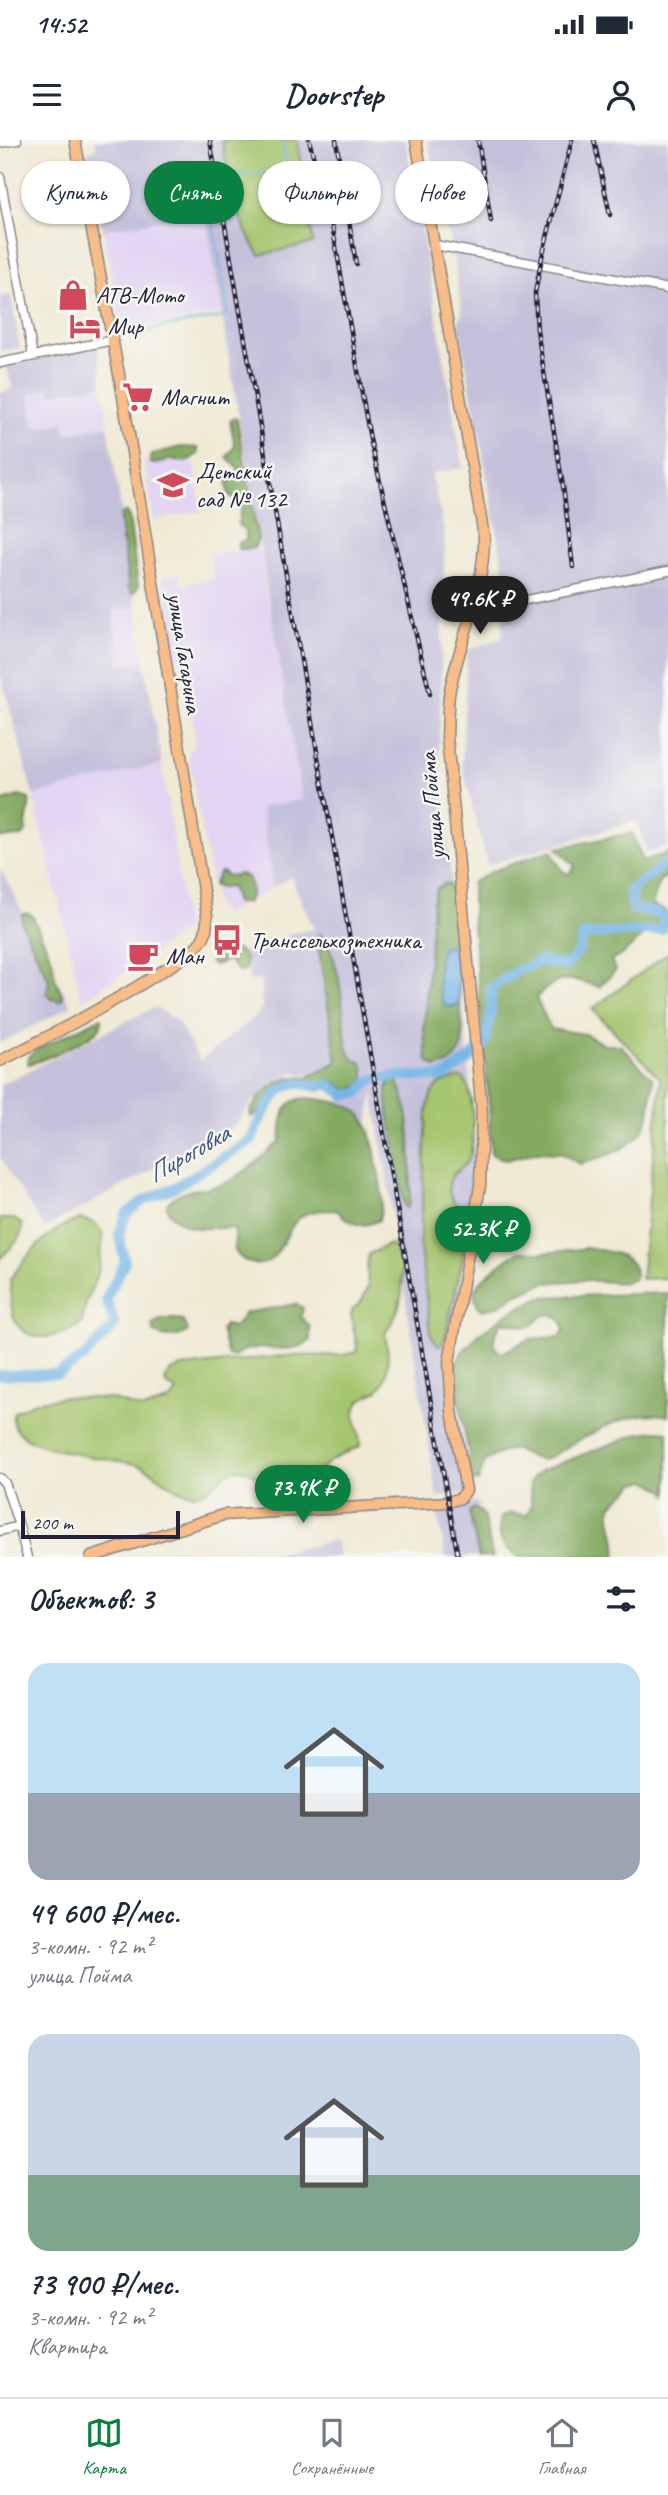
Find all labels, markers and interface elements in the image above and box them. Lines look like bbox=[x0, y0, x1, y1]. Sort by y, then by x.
text: 14:52 bbox=[35, 8, 87, 41]
text: Doorstep bbox=[285, 74, 383, 115]
icon: menu bbox=[28, 76, 66, 114]
icon: person bbox=[602, 76, 640, 114]
chip: Купить bbox=[21, 161, 130, 224]
chip: Снять bbox=[144, 161, 244, 224]
chip: Фильтры bbox=[258, 161, 381, 224]
chip: Новое bbox=[395, 161, 488, 224]
shop icon: АТВ-Мото bbox=[56, 278, 90, 312]
place label: АТВ-Мото bbox=[96, 280, 186, 310]
hotel icon: Мир bbox=[68, 309, 102, 343]
place label: Мир bbox=[108, 311, 144, 341]
supermarket icon: Магнит bbox=[121, 380, 155, 414]
place label: Магнит bbox=[161, 382, 230, 412]
place label: Детский сад № 132 bbox=[196, 456, 289, 514]
school or university icon: Детский сад № 132 bbox=[156, 468, 190, 502]
pin: 49.6K ₽ bbox=[415, 576, 545, 636]
text: 49.6K ₽ bbox=[448, 584, 512, 613]
street label: улица Гагарина bbox=[160, 589, 210, 717]
street label: улица Пойма bbox=[412, 750, 452, 863]
bus stop icon: Транссельхозтехника bbox=[210, 923, 244, 957]
place label: Транссельхозтехника bbox=[250, 925, 423, 955]
cafe icon: Ман bbox=[126, 939, 160, 973]
place label: Ман bbox=[166, 941, 206, 971]
water label: Пироговка bbox=[141, 1115, 238, 1190]
pin: 52.3K ₽ bbox=[418, 1206, 548, 1266]
text: 52.3K ₽ bbox=[451, 1214, 515, 1243]
pin: 73.9K ₽ bbox=[238, 1466, 368, 1525]
text: 73.9K ₽ bbox=[271, 1473, 335, 1502]
scale bar bbox=[21, 1508, 180, 1540]
text: 200 m bbox=[32, 1511, 73, 1535]
text: Объектов: 3 bbox=[28, 1580, 153, 1618]
icon: filters bbox=[602, 1580, 640, 1618]
icon: home bbox=[271, 1709, 397, 1835]
text: 49 600 ₽/мес. bbox=[28, 1894, 179, 1932]
text: 3-комн. · 92 m² bbox=[28, 1932, 152, 1961]
text: улица Пойма bbox=[28, 1961, 131, 1990]
icon: home bbox=[271, 2080, 397, 2206]
text: 73 900 ₽/мес. bbox=[28, 2265, 179, 2303]
text: 3-комн. · 92 m² bbox=[28, 2303, 152, 2332]
text: Квартира bbox=[28, 2332, 106, 2361]
tab: Карта bbox=[82, 2414, 126, 2480]
tab: Сохранённые bbox=[291, 2414, 373, 2480]
tab: Главная bbox=[538, 2414, 586, 2480]

